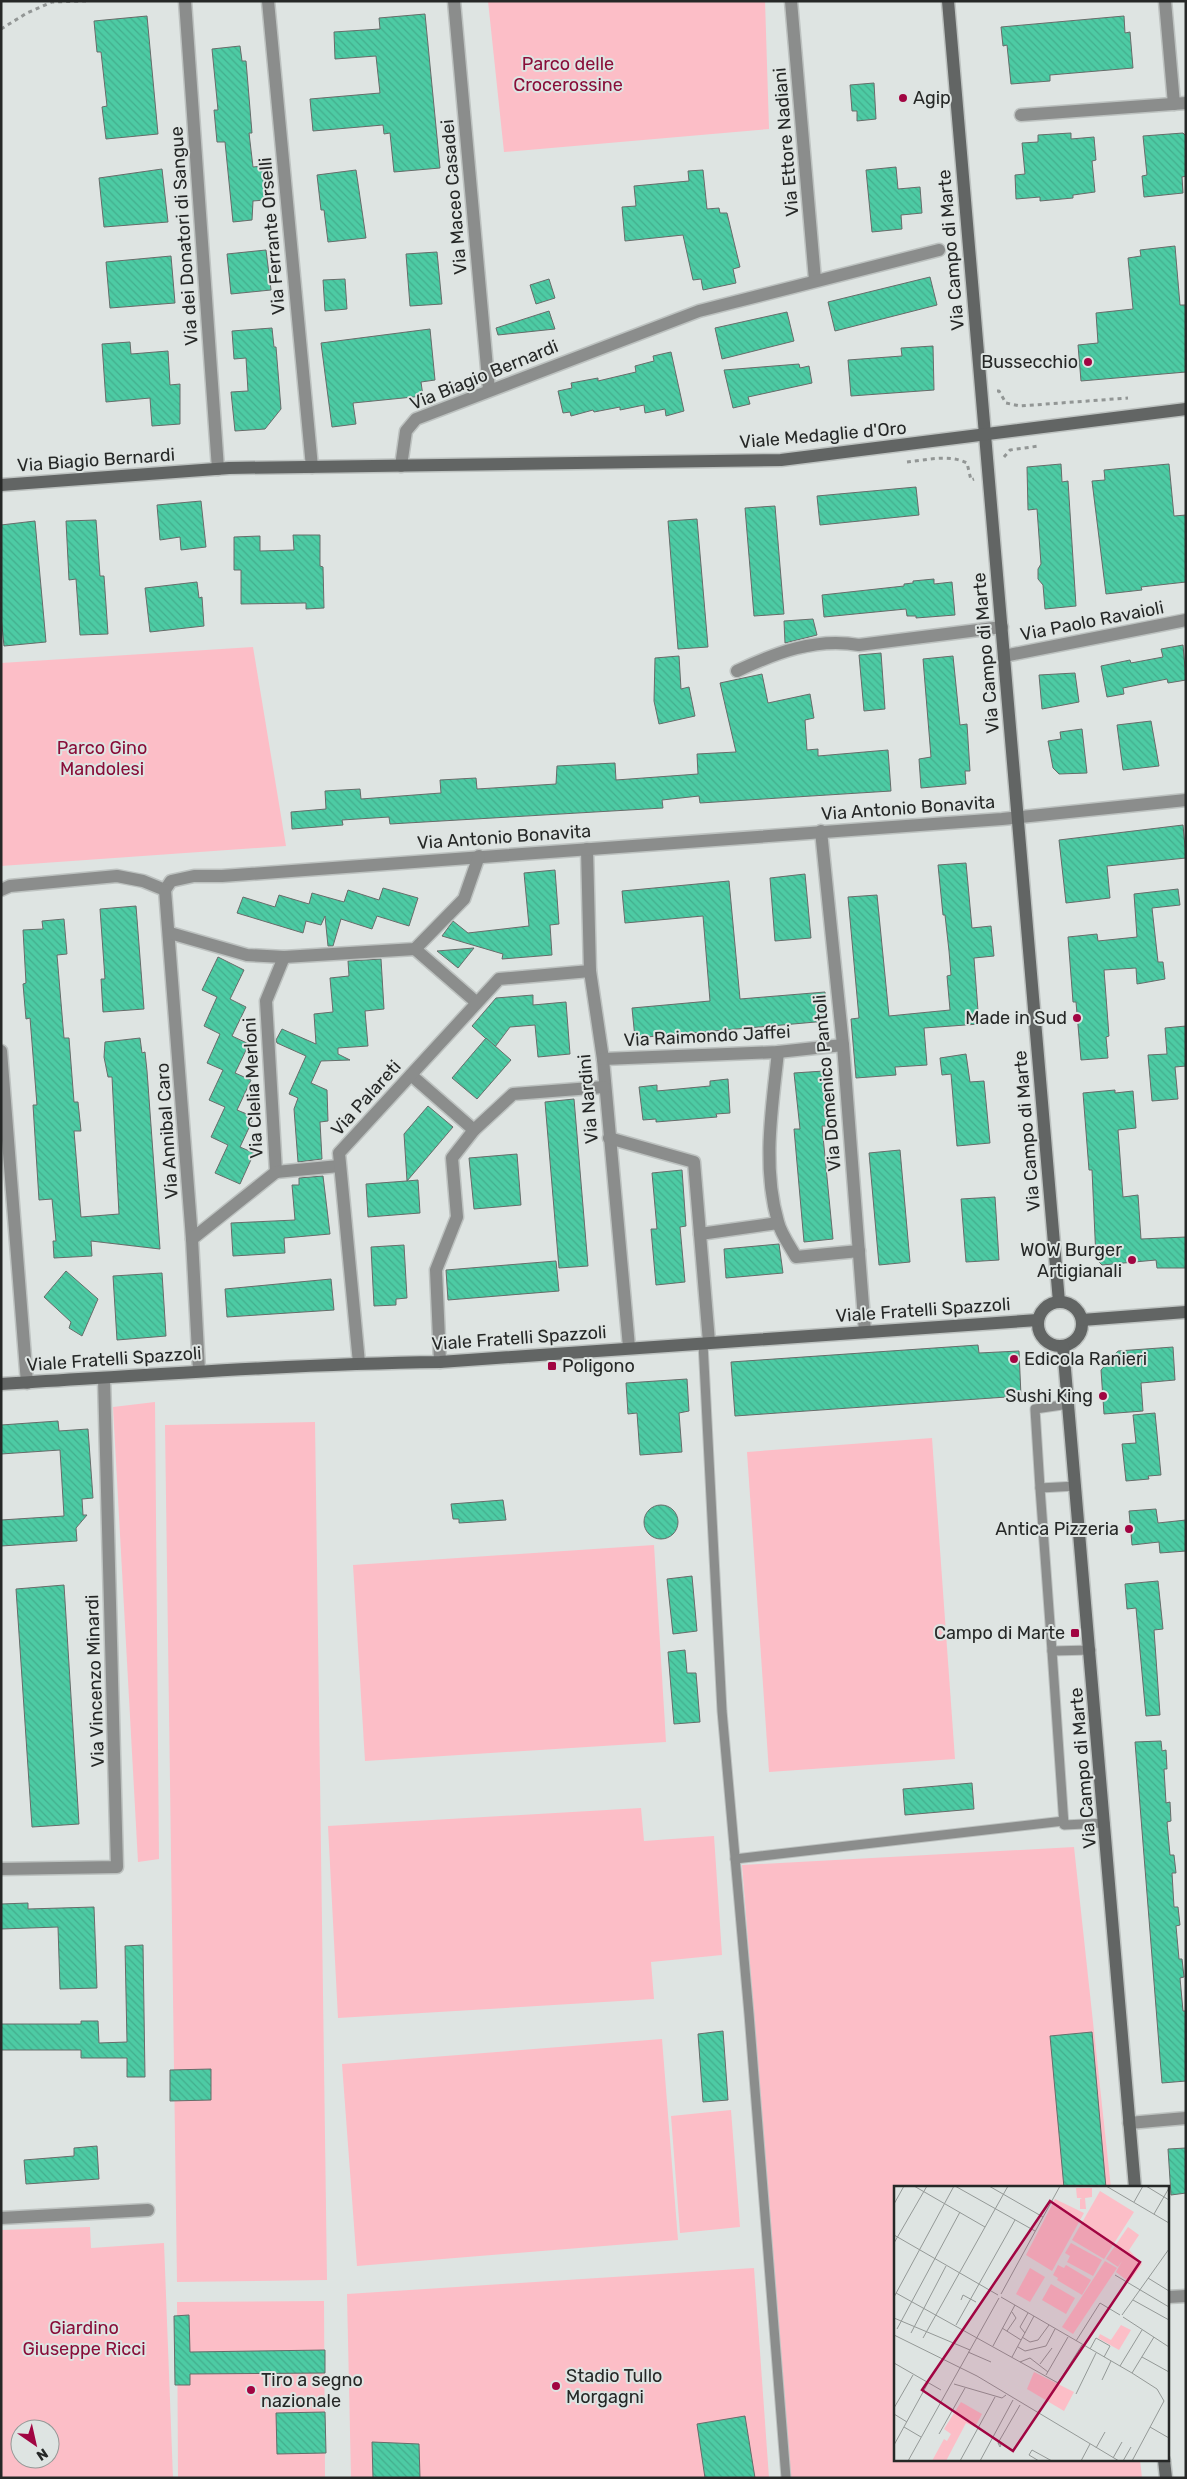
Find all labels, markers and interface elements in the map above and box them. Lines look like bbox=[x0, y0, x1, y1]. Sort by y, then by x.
park label: Parco delle Crocerossine bbox=[513, 53, 623, 96]
street label: Via Ettore Nadiani bbox=[769, 67, 803, 217]
place label: Agip bbox=[913, 87, 951, 109]
marker: Agip bbox=[897, 92, 909, 104]
street label: Via Maceo Casadei bbox=[436, 119, 472, 275]
street label: Via dei Donatori di Sangue bbox=[165, 126, 203, 346]
street label: Via Ferrante Orselli bbox=[254, 156, 290, 316]
street label: Via Campo di Marte bbox=[933, 169, 969, 331]
street label: Via Biagio Bernardi bbox=[407, 335, 561, 415]
place label: Bussecchio bbox=[981, 351, 1078, 373]
marker: Bussecchio bbox=[1082, 356, 1094, 368]
street label: Viale Medaglie d'Oro bbox=[739, 417, 907, 453]
street label: Via Biagio Bernardi bbox=[16, 444, 176, 476]
street label: Via Campo di Marte bbox=[968, 572, 1004, 734]
street label: Via Paolo Ravaioli bbox=[1018, 596, 1166, 646]
park label: Parco Gino Mandolesi bbox=[57, 737, 147, 780]
street label: Via Antonio Bonavita bbox=[820, 791, 996, 825]
street label: Via Antonio Bonavita bbox=[416, 820, 592, 854]
street label: Via Domenico Pantoli bbox=[808, 994, 846, 1172]
place label: Made in Sud bbox=[965, 1007, 1067, 1029]
marker: Made in Sud bbox=[1071, 1012, 1083, 1024]
street label: Via Clelia Merloni bbox=[238, 1017, 268, 1159]
street label: Via Raimondo Jaffei bbox=[623, 1021, 791, 1051]
street label: Via Campo di Marte bbox=[1009, 1050, 1045, 1212]
street label: Via Nardini bbox=[573, 1053, 603, 1145]
street label: Via Palareti bbox=[326, 1056, 406, 1140]
street label: Via Annibal Caro bbox=[151, 1062, 183, 1200]
place label: WOW Burger Artigianali bbox=[1020, 1239, 1122, 1282]
marker: WOW Burger Artigianali bbox=[1126, 1254, 1138, 1266]
street label: Viale Fratelli Spazzoli bbox=[835, 1293, 1011, 1327]
street label: Viale Fratelli Spazzoli bbox=[431, 1321, 607, 1355]
street label: Viale Fratelli Spazzoli bbox=[26, 1342, 202, 1376]
place label: Edicola Ranieri bbox=[1024, 1348, 1147, 1370]
marker: Edicola Ranieri bbox=[1008, 1353, 1020, 1365]
place label: Poligono bbox=[562, 1355, 635, 1377]
marker: Poligono bbox=[546, 1360, 558, 1372]
place label: Sushi King bbox=[1005, 1385, 1093, 1407]
marker: Sushi King bbox=[1097, 1390, 1109, 1402]
place label: Antica Pizzeria bbox=[995, 1518, 1119, 1540]
marker: Antica Pizzeria bbox=[1123, 1523, 1135, 1535]
street label: Via Vincenzo Minardi bbox=[81, 1594, 109, 1768]
place label: Campo di Marte bbox=[934, 1622, 1065, 1644]
marker: Campo di Marte bbox=[1069, 1627, 1081, 1639]
street label: Via Campo di Marte bbox=[1065, 1687, 1101, 1849]
inset map bbox=[894, 2186, 1170, 2462]
park label: Giardino Giuseppe Ricci bbox=[22, 2317, 146, 2360]
place label: Stadio Tullo Morgagni bbox=[566, 2365, 662, 2408]
place label: Tiro a segno nazionale bbox=[261, 2369, 363, 2412]
marker: Stadio Tullo Morgagni bbox=[550, 2380, 562, 2392]
marker: Tiro a segno nazionale bbox=[245, 2384, 257, 2396]
north arrow bbox=[10, 2419, 60, 2469]
text: N bbox=[33, 2444, 51, 2464]

